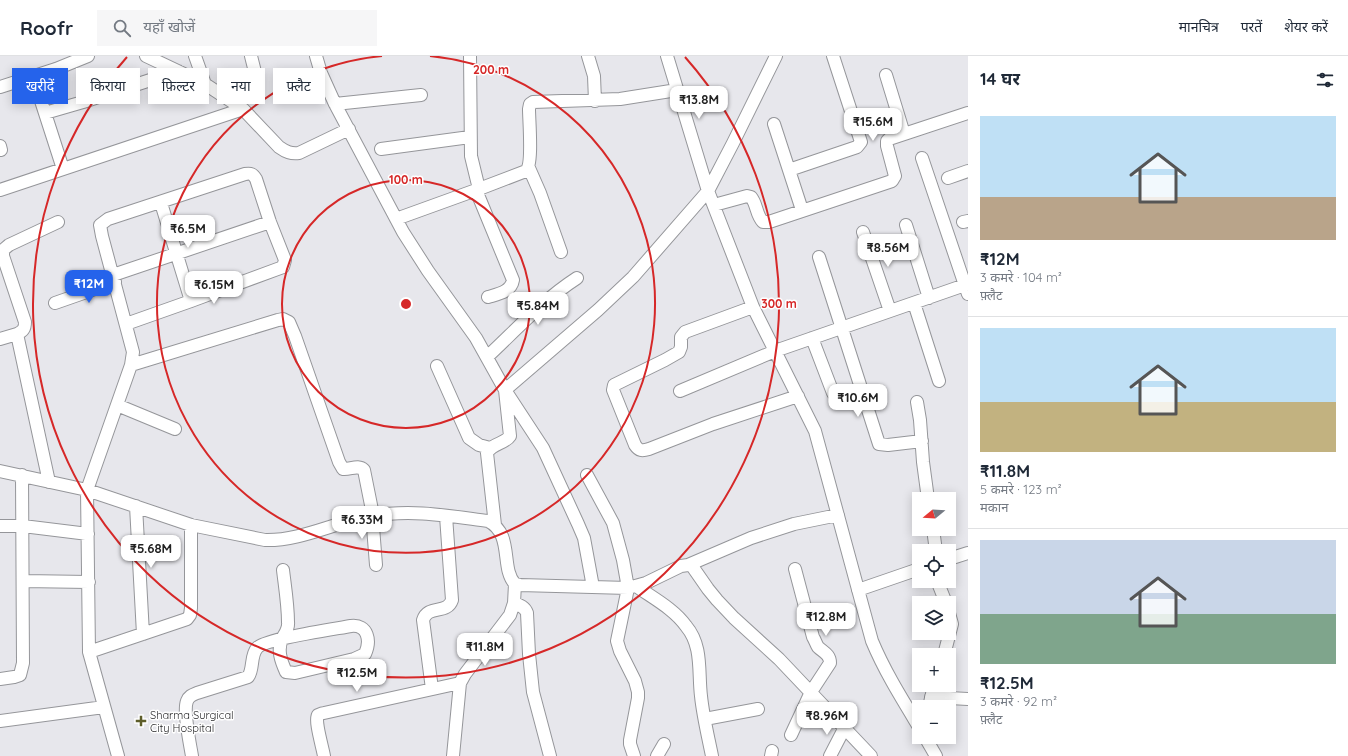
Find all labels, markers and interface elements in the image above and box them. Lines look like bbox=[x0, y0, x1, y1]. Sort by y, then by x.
search box bbox=[97, 10, 377, 46]
text: Roofr bbox=[20, 16, 73, 40]
icon: search bbox=[111, 17, 133, 39]
text: यहाँ खोजें bbox=[143, 17, 195, 36]
text: मानचित्र bbox=[1179, 18, 1219, 36]
text: परतें bbox=[1241, 18, 1262, 36]
text: शेयर करें bbox=[1284, 18, 1328, 36]
text: 200 m bbox=[473, 62, 509, 77]
chip: खरीदें bbox=[12, 68, 68, 104]
chip: किराया bbox=[76, 68, 140, 104]
chip: फ़िल्टर bbox=[148, 68, 209, 104]
chip: नया bbox=[217, 68, 265, 104]
chip: फ़्लैट bbox=[273, 68, 325, 104]
text: 14 घर bbox=[980, 68, 1020, 89]
icon: filters bbox=[1314, 69, 1336, 91]
pin: ₹13.8M bbox=[666, 86, 732, 120]
text: ₹13.8M bbox=[679, 91, 719, 107]
pin: ₹15.6M bbox=[840, 108, 906, 142]
text: ₹15.6M bbox=[853, 113, 893, 129]
icon: home bbox=[1122, 142, 1194, 214]
text: 100 m bbox=[389, 172, 423, 187]
pin: ₹6.5M bbox=[160, 215, 216, 249]
text: ₹6.5M bbox=[170, 220, 206, 236]
pin: ₹8.56M bbox=[855, 234, 921, 268]
text: ₹8.56M bbox=[867, 239, 909, 255]
text: ₹12M bbox=[980, 248, 1020, 269]
text: 3 कमरे · 104 m² bbox=[980, 269, 1062, 285]
pin: ₹12M bbox=[65, 270, 113, 304]
pin: ₹6.15M bbox=[181, 271, 247, 305]
text: ₹12M bbox=[74, 275, 104, 291]
text: ₹6.15M bbox=[194, 276, 234, 292]
text: फ़्लैट bbox=[980, 287, 1003, 303]
pin: ₹5.84M bbox=[505, 292, 571, 326]
text: 300 m bbox=[761, 296, 797, 311]
centre of rings bbox=[399, 297, 413, 311]
text: ₹5.84M bbox=[517, 297, 559, 313]
icon: home bbox=[1122, 354, 1194, 426]
pin: ₹10.6M bbox=[825, 384, 891, 418]
text: ₹10.6M bbox=[837, 389, 879, 405]
text: ₹11.8M bbox=[980, 460, 1030, 481]
text: 5 कमरे · 123 m² bbox=[980, 481, 1062, 497]
north arrow bbox=[912, 492, 956, 536]
map controls bbox=[912, 492, 956, 744]
text: मकान bbox=[980, 499, 1008, 515]
pin: ₹6.33M bbox=[329, 506, 395, 540]
text: ₹6.33M bbox=[341, 511, 383, 527]
pin: ₹5.68M bbox=[118, 535, 184, 569]
text: ₹5.68M bbox=[130, 540, 172, 556]
button: locate bbox=[912, 544, 956, 588]
icon: home bbox=[1122, 566, 1194, 638]
button: layers bbox=[912, 596, 956, 640]
pin: ₹12.8M bbox=[793, 603, 859, 637]
text: ₹12.8M bbox=[806, 608, 846, 624]
pin: ₹11.8M bbox=[452, 633, 518, 667]
text: ₹11.8M bbox=[466, 638, 504, 654]
button: + bbox=[912, 648, 956, 692]
pin: ₹12.5M bbox=[324, 659, 390, 693]
text: ₹12.5M bbox=[336, 664, 378, 680]
text: ₹12.5M bbox=[980, 672, 1034, 693]
text: 3 कमरे · 92 m² bbox=[980, 693, 1057, 709]
button: − bbox=[912, 700, 956, 744]
pin: ₹8.96M bbox=[794, 702, 860, 736]
text: ₹8.96M bbox=[806, 707, 848, 723]
place label: Sharma Surgical City Hospital bbox=[150, 708, 234, 735]
text: फ़्लैट bbox=[980, 711, 1003, 727]
marker: Sharma Surgical City Hospital bbox=[135, 715, 147, 727]

